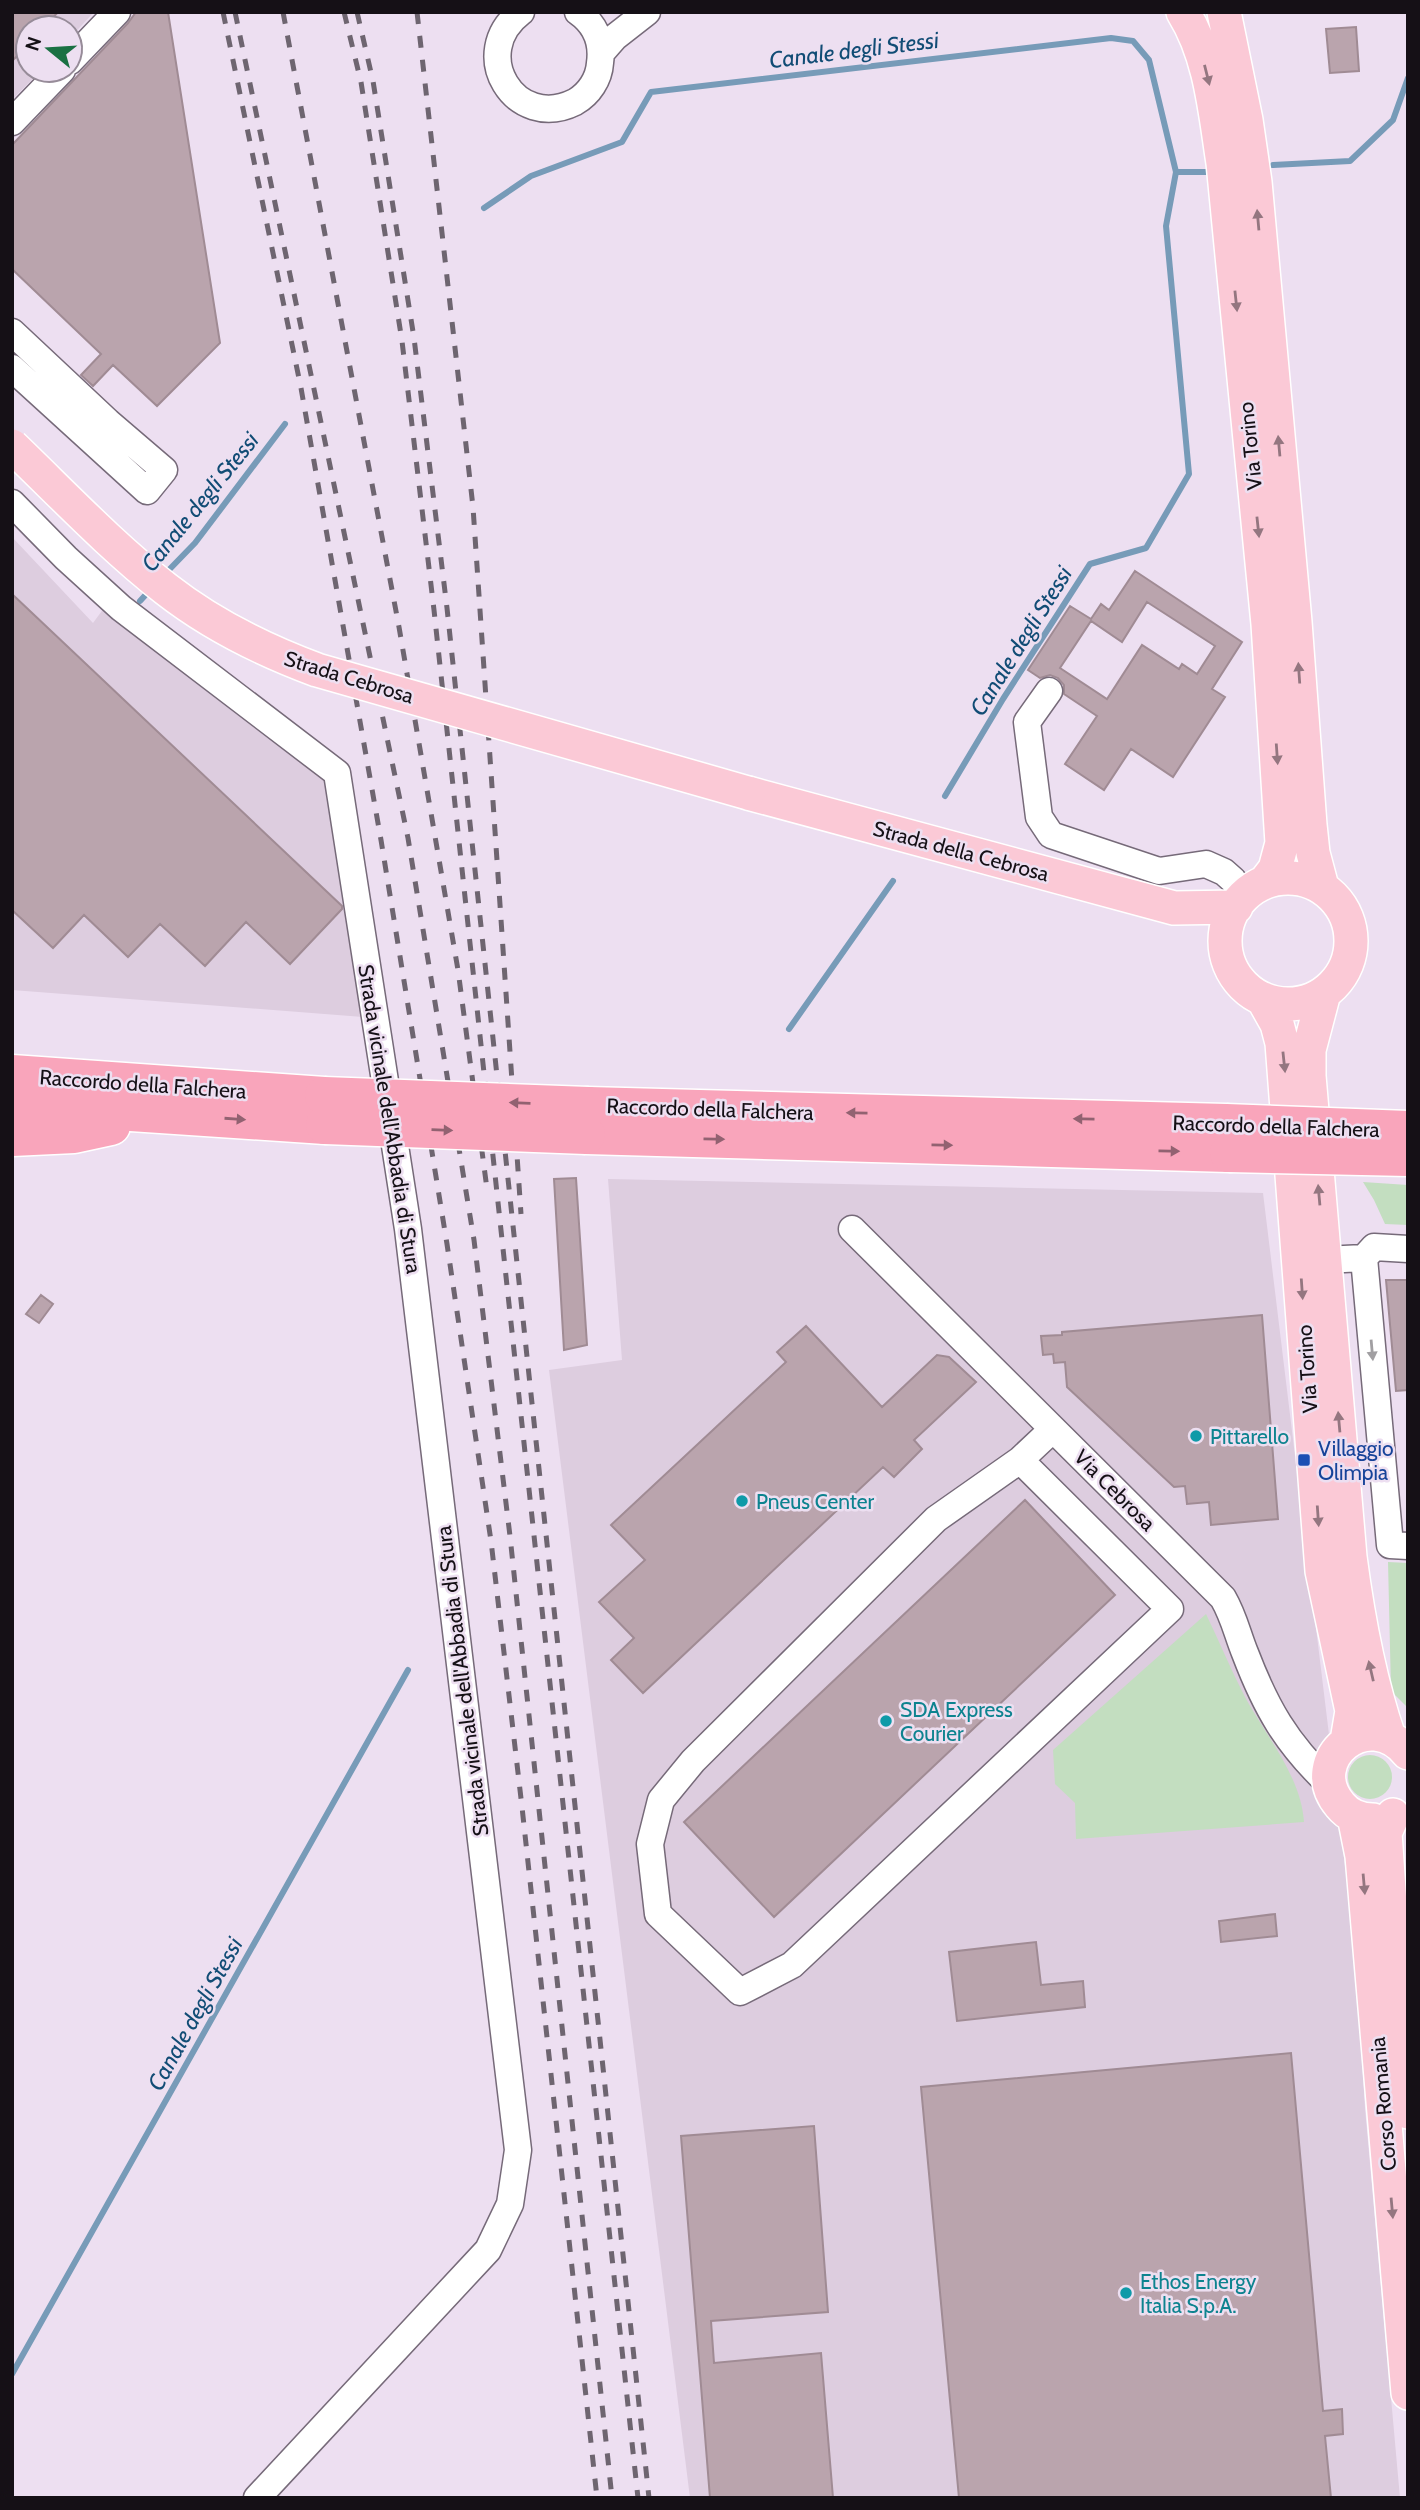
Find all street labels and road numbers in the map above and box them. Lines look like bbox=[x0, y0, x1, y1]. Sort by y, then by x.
street label: Via Torino bbox=[1233, 401, 1267, 491]
street label: Strada Cebrosa bbox=[281, 645, 417, 709]
street label: Strada della Cebrosa bbox=[870, 816, 1052, 886]
street label: Strada vicinale dell'Abbadia di Stura bbox=[353, 963, 427, 1275]
street label: Raccordo della Falchera bbox=[39, 1064, 247, 1104]
street label: Raccordo della Falchera bbox=[606, 1093, 814, 1125]
street label: Raccordo della Falchera bbox=[1172, 1110, 1380, 1142]
street label: Via Torino bbox=[1291, 1324, 1323, 1414]
street label: Via Cebrosa bbox=[1069, 1444, 1161, 1536]
street label: Strada vicinale dell'Abbadia di Stura bbox=[431, 1524, 493, 1838]
street label: Corso Romania bbox=[1365, 2036, 1401, 2172]

